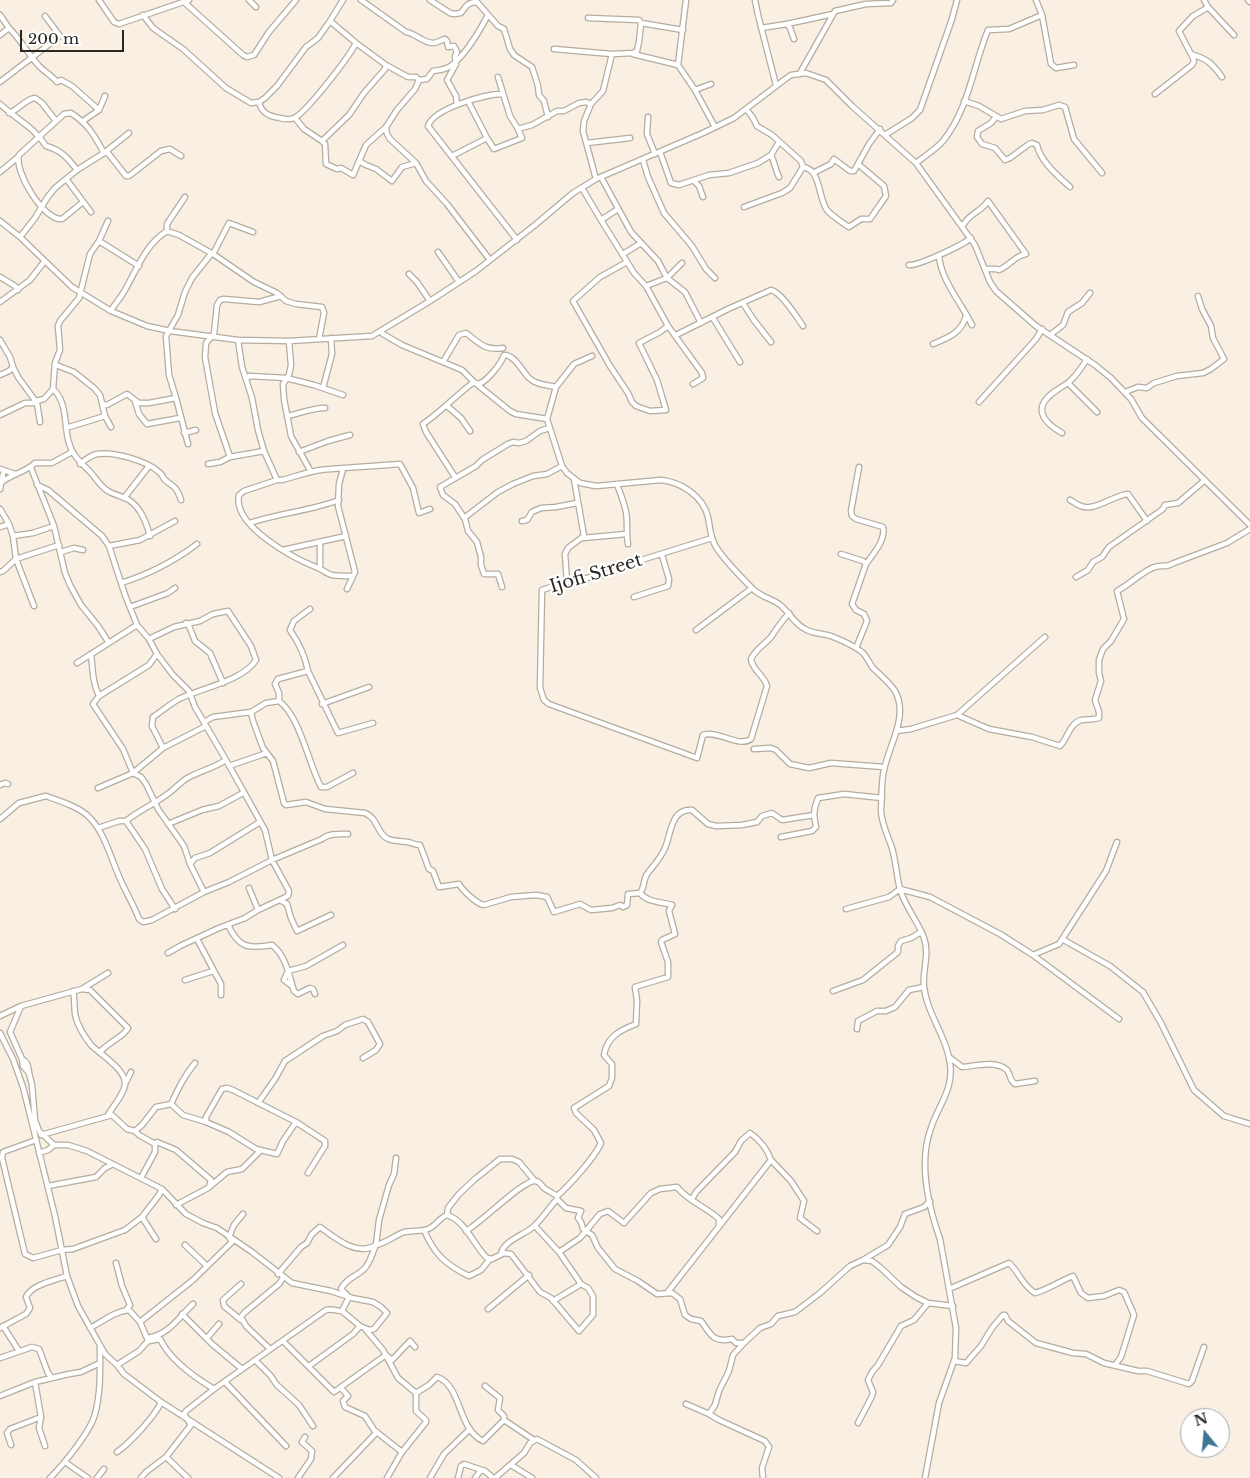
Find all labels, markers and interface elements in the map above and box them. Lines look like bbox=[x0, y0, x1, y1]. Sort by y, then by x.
scale bar bbox=[22, 20, 126, 52]
text: 200 m bbox=[28, 29, 79, 48]
street label: Ijofi Street bbox=[547, 550, 645, 598]
north arrow bbox=[1180, 1408, 1230, 1458]
text: N bbox=[1192, 1409, 1210, 1430]

